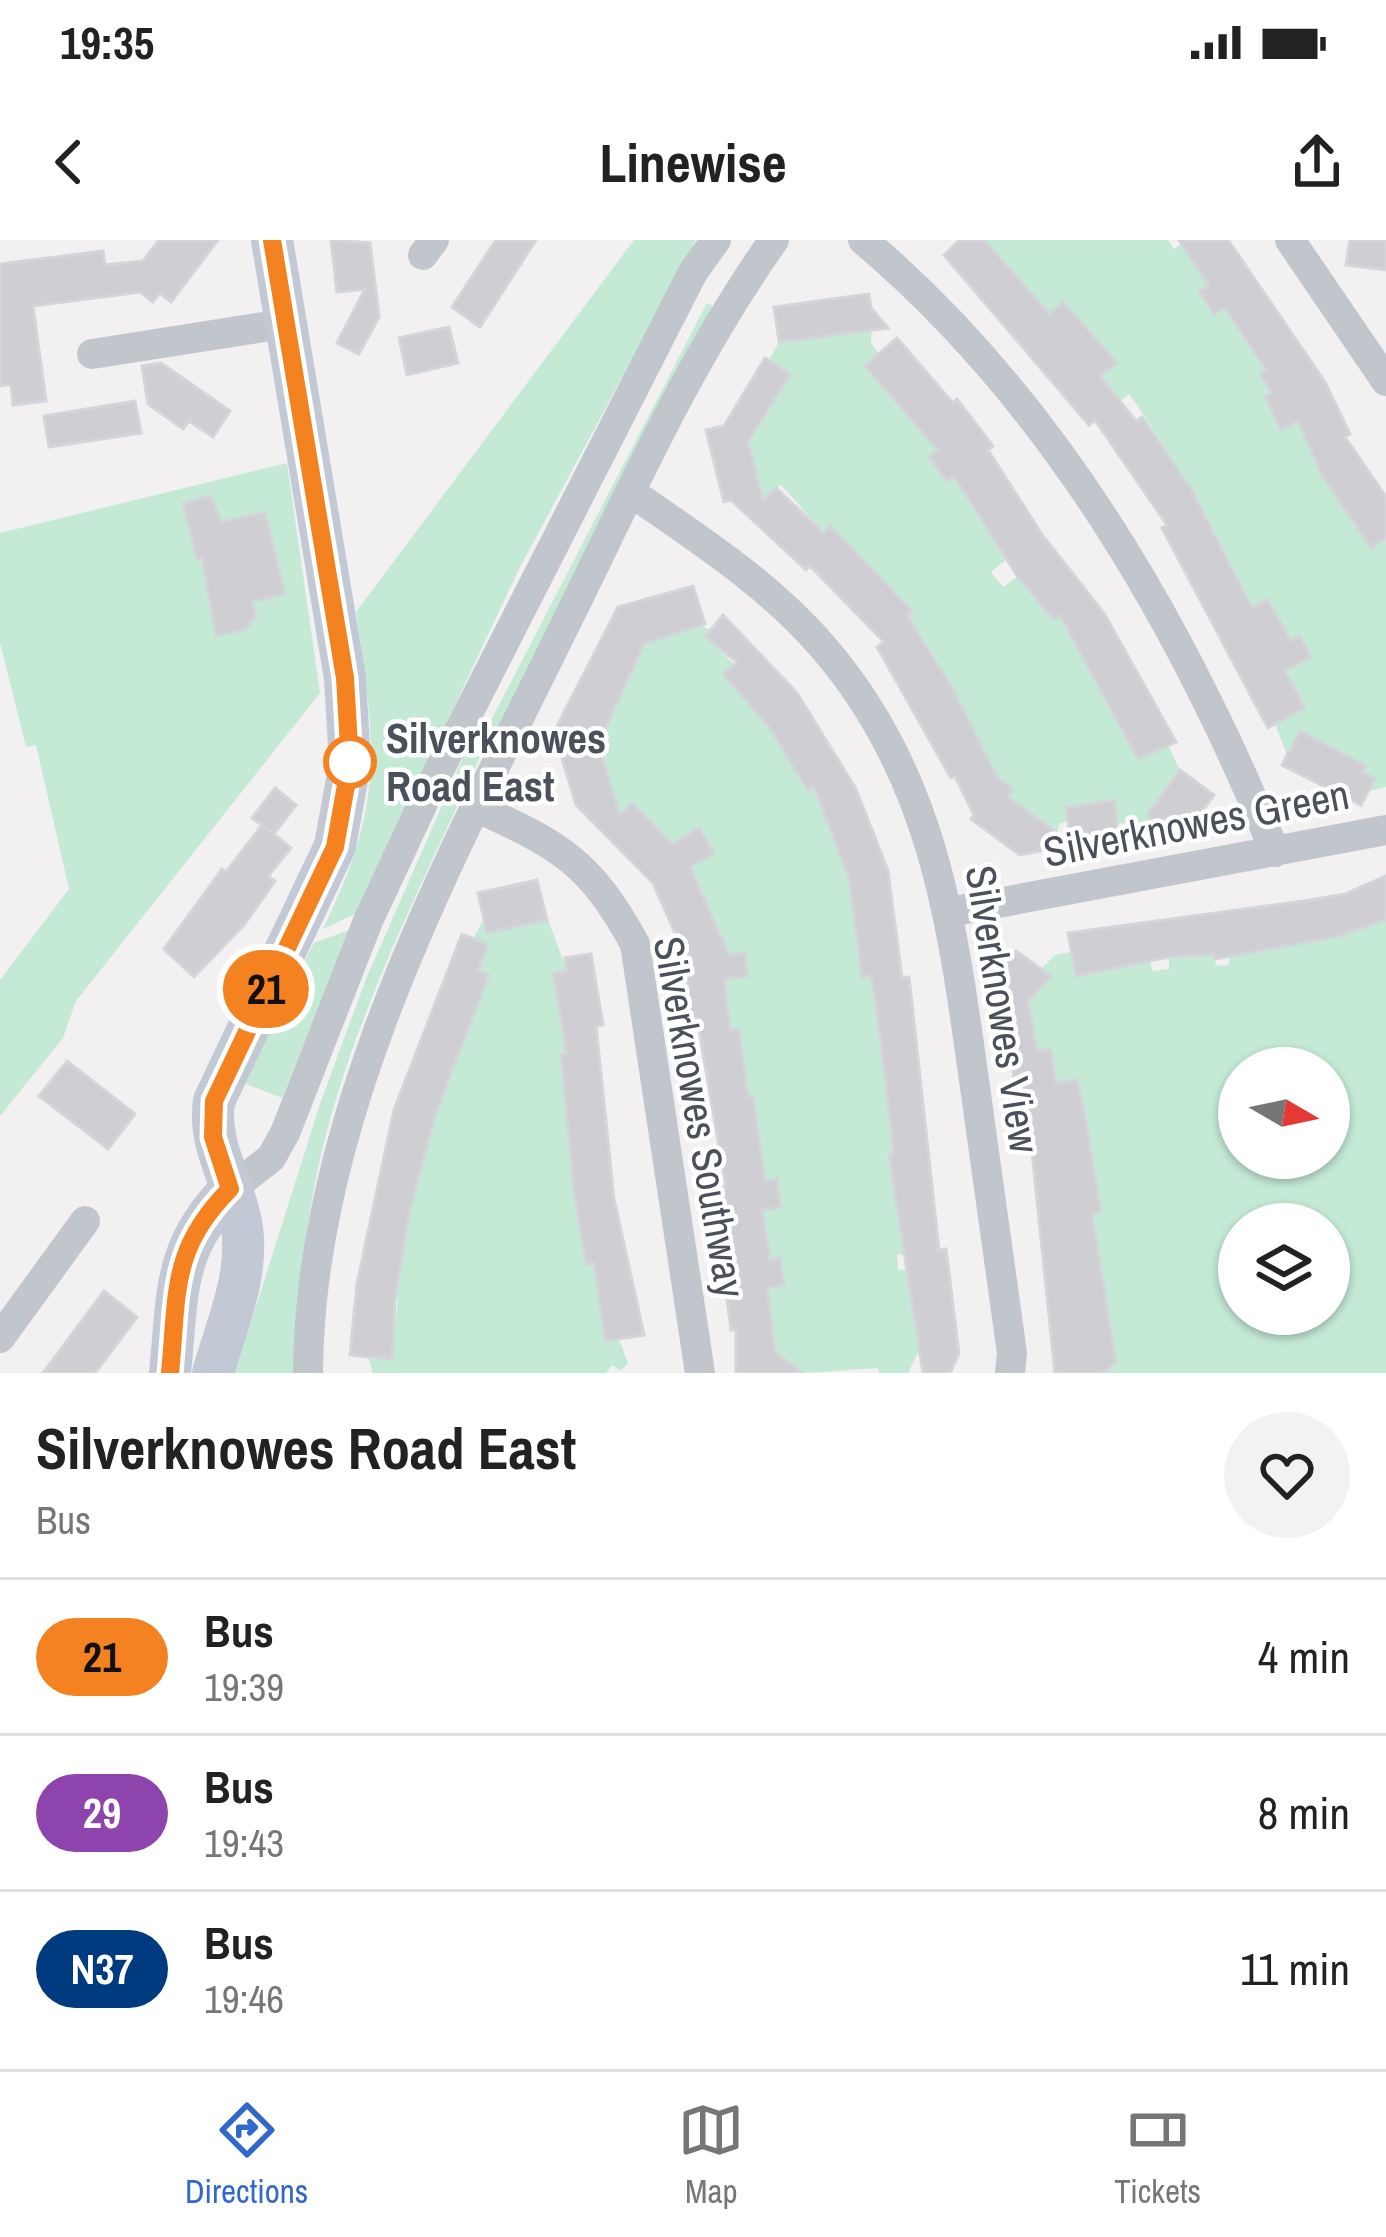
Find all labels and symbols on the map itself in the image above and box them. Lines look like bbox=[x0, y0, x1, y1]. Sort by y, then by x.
place label: Silverknowes Road East bbox=[386, 710, 606, 814]
marker: Silverknowes Road East bbox=[325, 737, 375, 787]
street label: Silverknowes Green bbox=[1038, 766, 1354, 880]
street label: Silverknowes View bbox=[953, 861, 1053, 1157]
street label: Silverknowes Southway bbox=[641, 932, 759, 1302]
line badge: 21 bbox=[212, 950, 320, 1028]
north arrow bbox=[1218, 1047, 1350, 1179]

